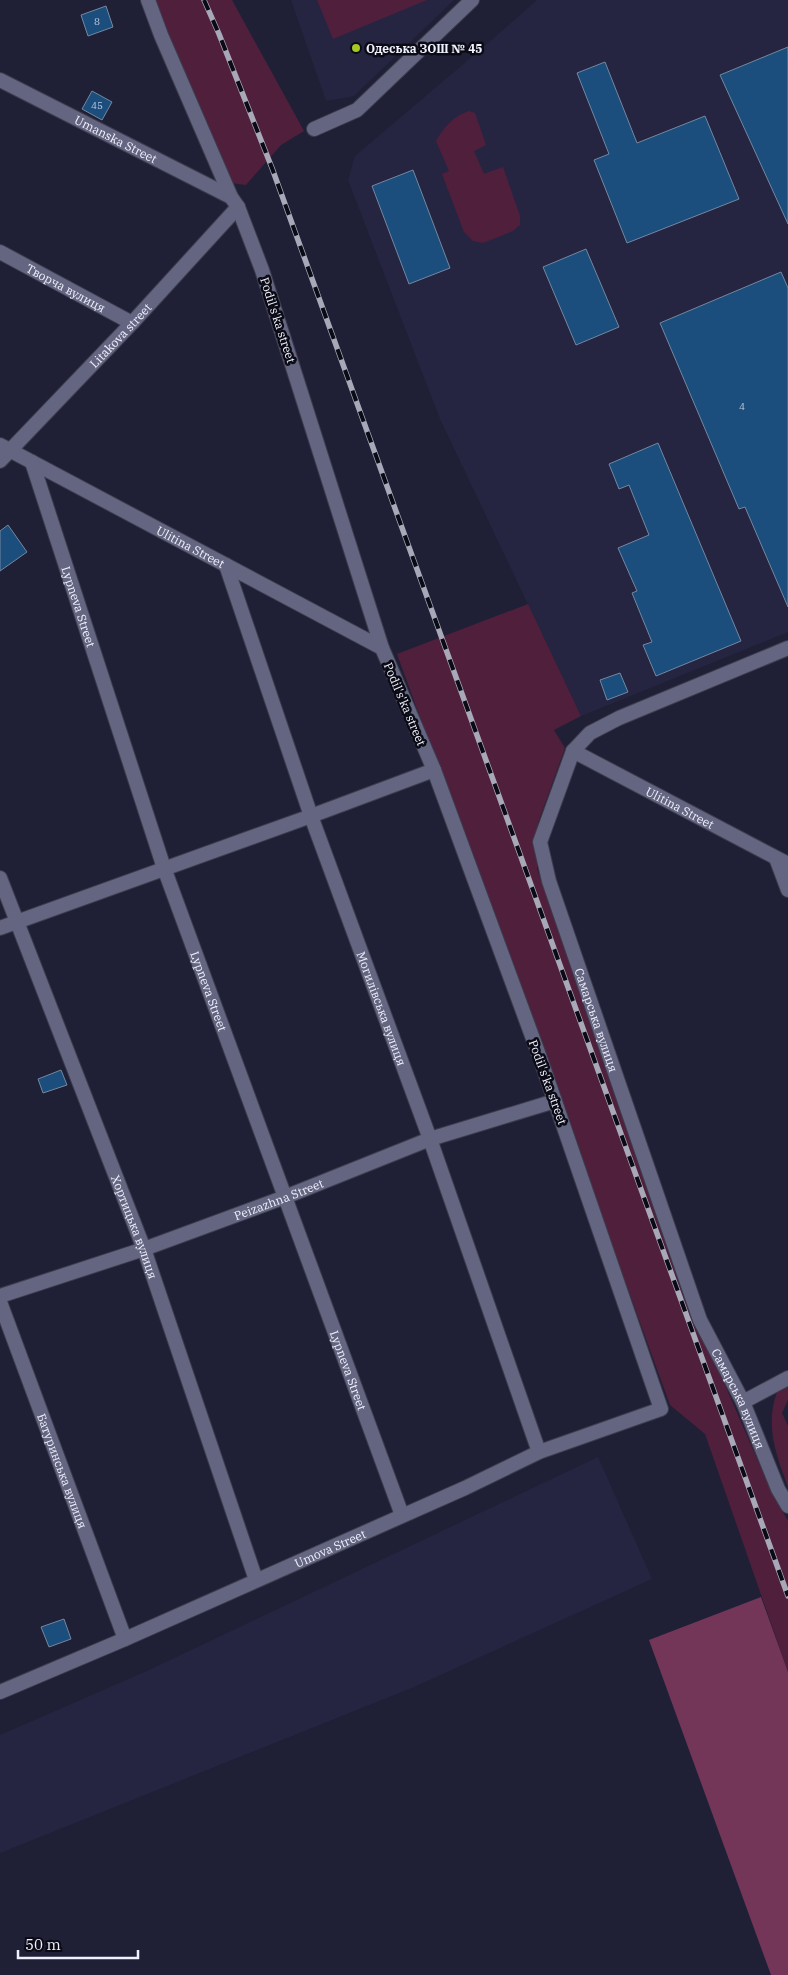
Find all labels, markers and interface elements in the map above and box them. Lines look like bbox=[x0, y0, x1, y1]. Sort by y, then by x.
house number: 8 bbox=[94, 15, 100, 28]
place label: Одеська ЗОШ № 45 bbox=[366, 41, 483, 56]
marker: Одеська ЗОШ № 45 bbox=[350, 42, 362, 54]
house number: 45 bbox=[91, 99, 103, 112]
street label: Umanska Street bbox=[72, 112, 160, 166]
street label: Творча вулиця bbox=[24, 260, 108, 315]
street label: Podil's'ka street bbox=[257, 275, 299, 365]
street label: Litakova street bbox=[86, 300, 154, 371]
house number: 4 bbox=[739, 400, 745, 413]
street label: Ulitina Street bbox=[154, 522, 227, 571]
street label: Lypneva Street bbox=[59, 564, 99, 649]
street label: Podil's'ka street bbox=[381, 660, 429, 748]
street label: Ulitina Street bbox=[643, 783, 717, 831]
street label: Lypneva Street bbox=[188, 949, 231, 1033]
street label: Могилівська вулиця bbox=[354, 949, 410, 1068]
street label: Самарська вулиця bbox=[572, 966, 622, 1074]
street label: Podil's'ka street bbox=[526, 1038, 570, 1126]
street label: Хортицька вулиця bbox=[108, 1173, 161, 1281]
street label: Peizazhna Street bbox=[232, 1175, 325, 1223]
street label: Lypneva Street bbox=[327, 1328, 370, 1412]
street label: Самарська вулиця bbox=[709, 1346, 768, 1451]
street label: Батуринська вулиця bbox=[34, 1411, 91, 1530]
street label: Umova Street bbox=[292, 1526, 368, 1570]
scale bar bbox=[18, 1928, 138, 1960]
text: 50 m bbox=[25, 1935, 61, 1954]

